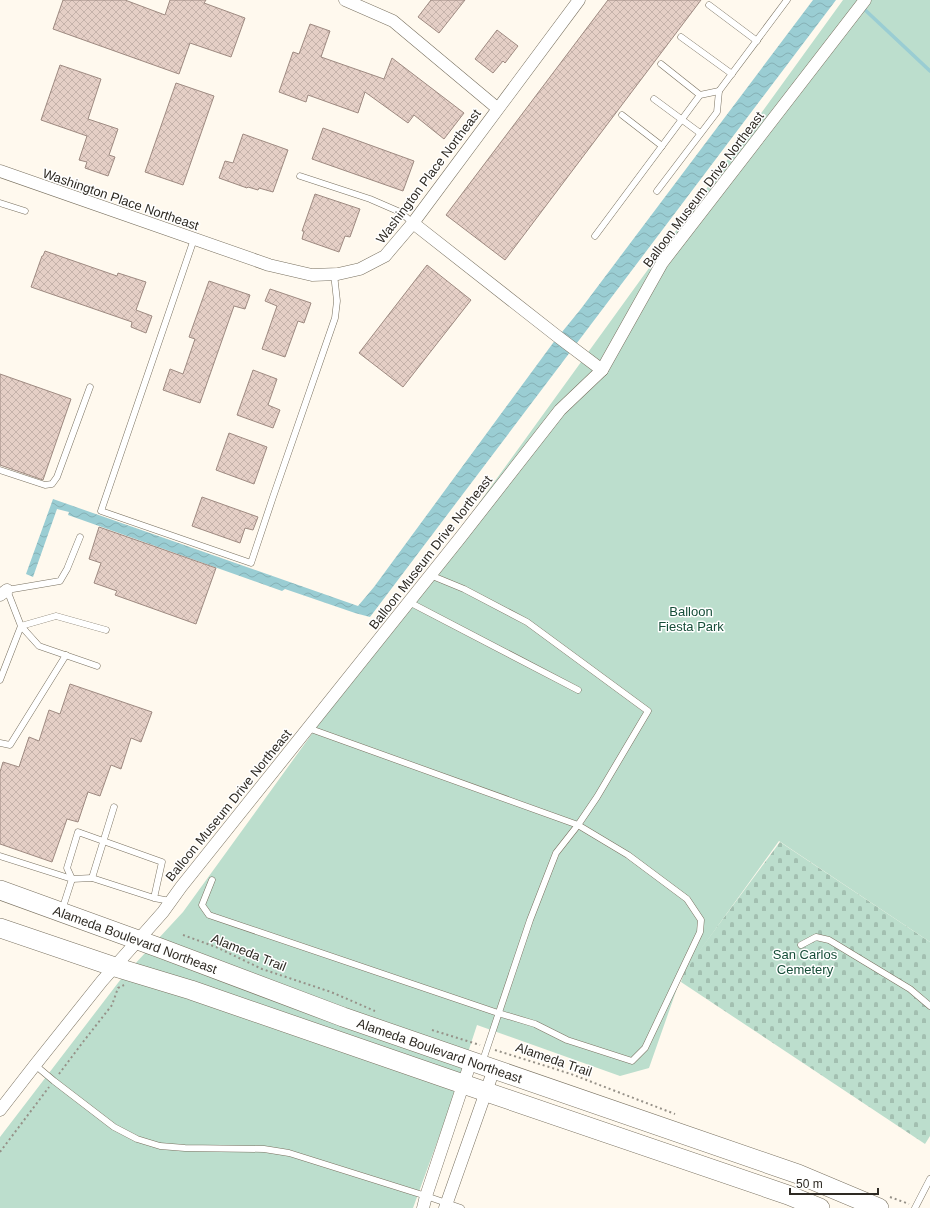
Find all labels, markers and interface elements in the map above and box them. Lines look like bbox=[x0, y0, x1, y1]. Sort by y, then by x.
street label: Washington Place Northeast bbox=[373, 106, 484, 246]
street label: Balloon Museum Drive Northeast bbox=[640, 108, 767, 270]
street label: Washington Place Northeast bbox=[41, 166, 201, 233]
street label: Balloon Museum Drive Northeast bbox=[366, 472, 495, 632]
park label: Balloon Fiesta Park bbox=[658, 604, 724, 634]
street label: Balloon Museum Drive Northeast bbox=[163, 726, 294, 884]
street label: Alameda Boulevard Northeast bbox=[51, 903, 220, 977]
street label: Alameda Trail bbox=[209, 931, 289, 974]
park label: San Carlos Cemetery bbox=[773, 947, 838, 977]
street label: Alameda Boulevard Northeast bbox=[355, 1015, 524, 1086]
street label: Alameda Trail bbox=[514, 1039, 594, 1080]
scale bar bbox=[790, 1170, 878, 1196]
text: 50 m bbox=[796, 1177, 823, 1191]

